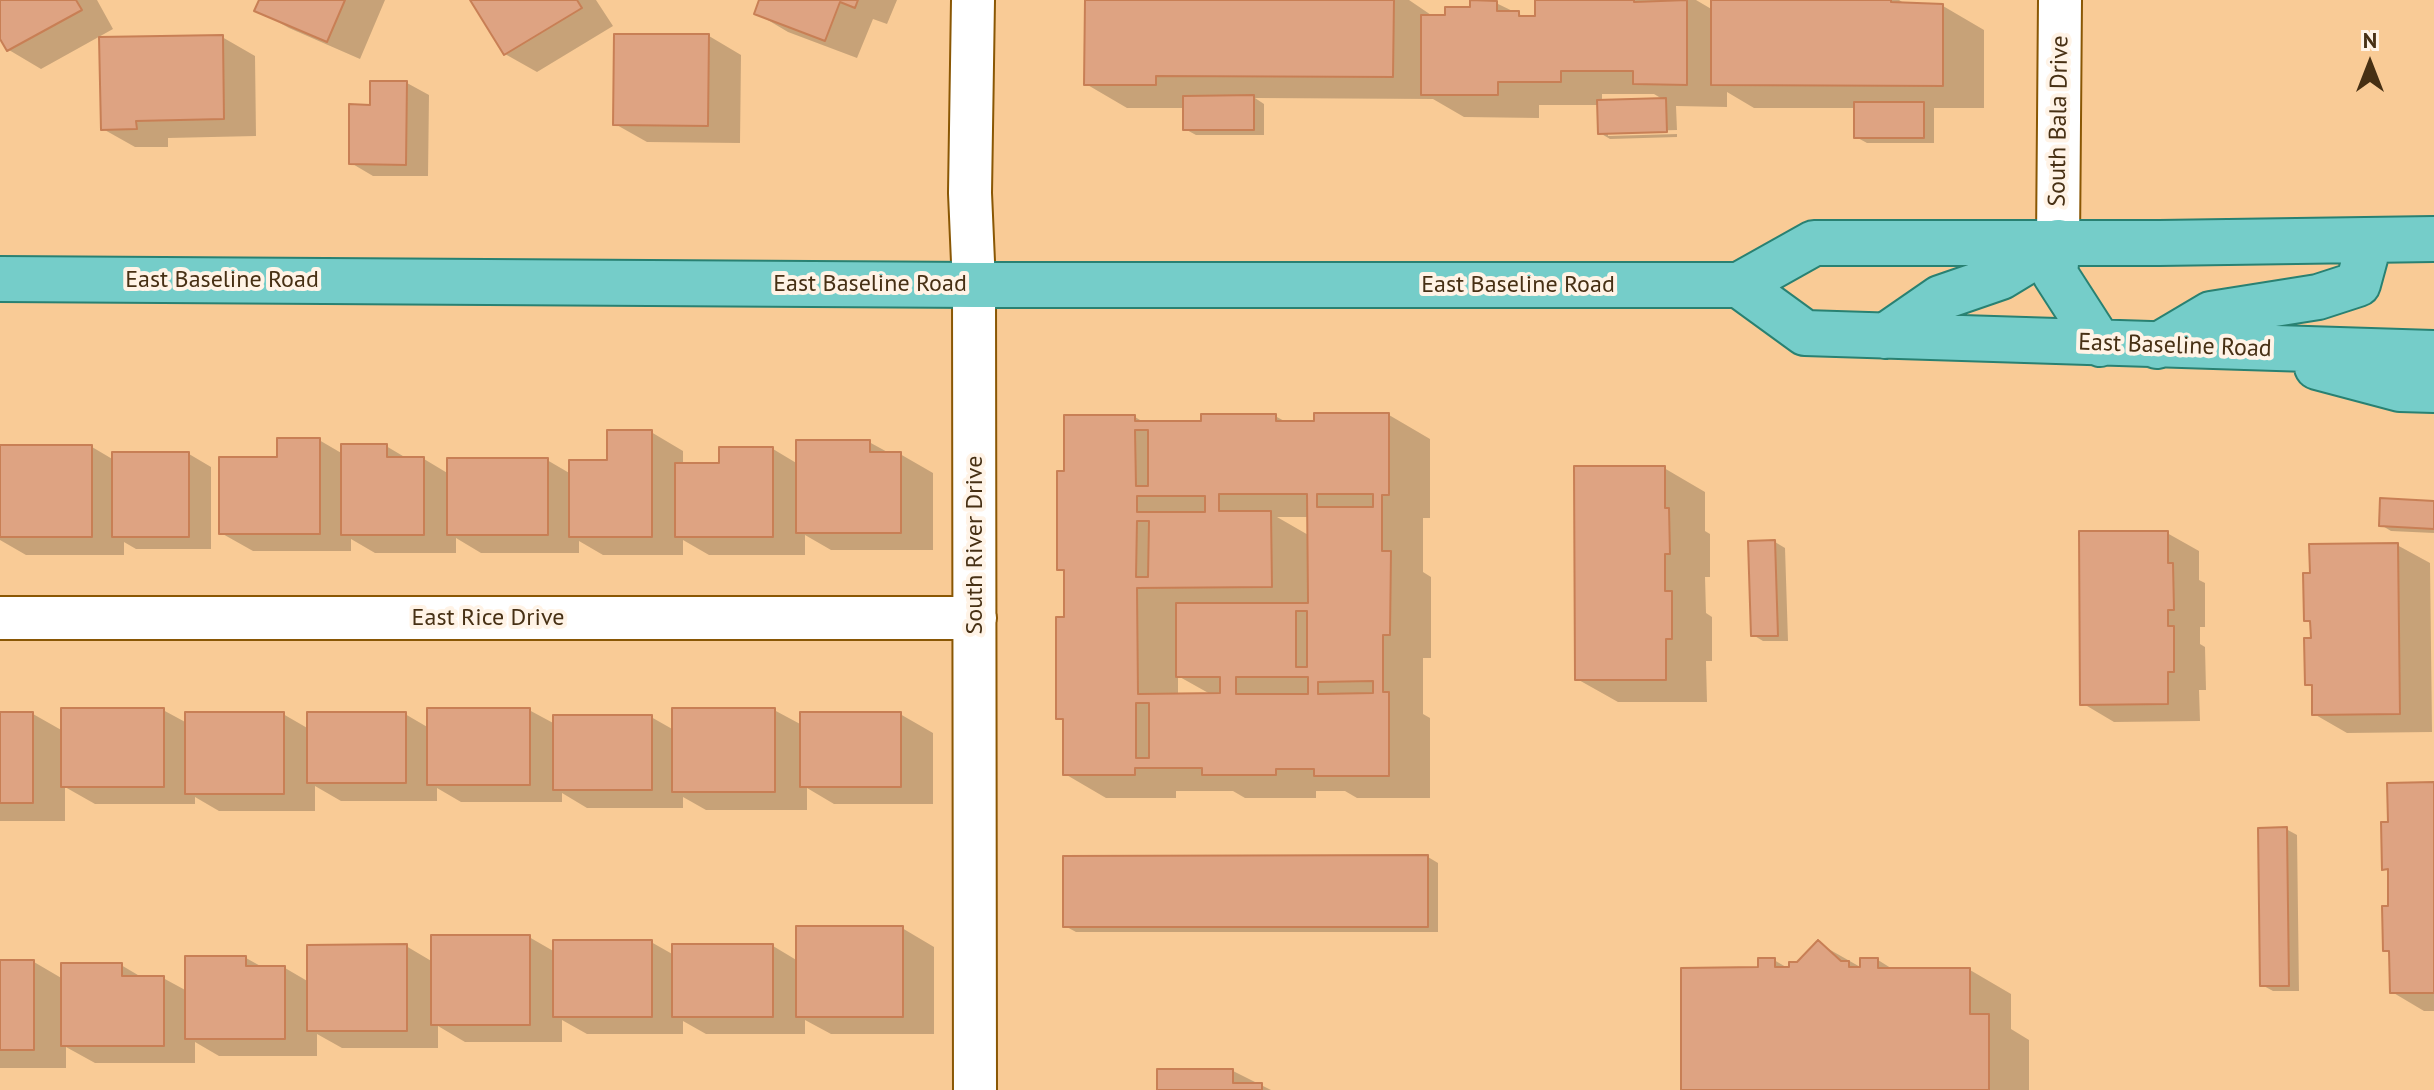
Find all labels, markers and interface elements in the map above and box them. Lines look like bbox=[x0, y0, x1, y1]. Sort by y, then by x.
north arrow bbox=[2330, 24, 2410, 104]
text: N bbox=[2363, 26, 2377, 54]
street label: South Bala Drive bbox=[2043, 35, 2075, 207]
street label: East Baseline Road bbox=[125, 266, 319, 294]
street label: East Baseline Road bbox=[773, 270, 967, 298]
street label: East Baseline Road bbox=[1421, 271, 1615, 299]
street label: East Baseline Road bbox=[2078, 328, 2272, 364]
street label: South River Drive bbox=[961, 456, 989, 634]
street label: East Rice Drive bbox=[412, 604, 564, 632]

